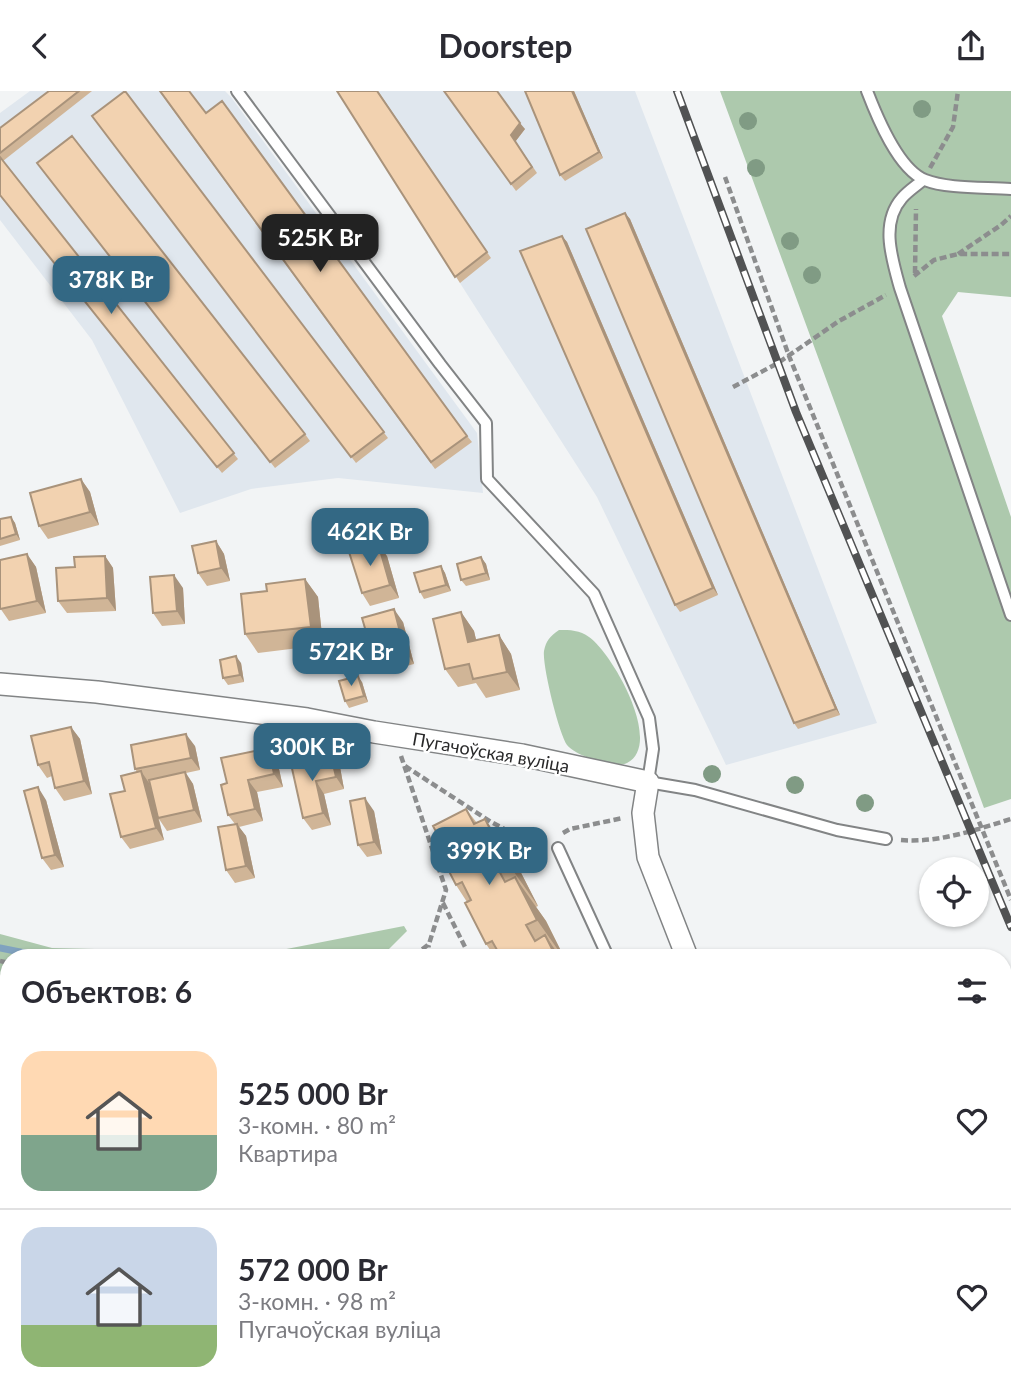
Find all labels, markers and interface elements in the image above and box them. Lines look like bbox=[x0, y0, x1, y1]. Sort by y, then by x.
text: Doorstep bbox=[439, 26, 572, 65]
icon: back bbox=[21, 27, 59, 65]
icon: share bbox=[952, 27, 990, 65]
pin: 525K Br bbox=[255, 215, 385, 274]
text: 525K Br bbox=[278, 223, 362, 251]
pin: 378K Br bbox=[46, 257, 176, 316]
text: 378K Br bbox=[69, 265, 153, 293]
pin: 462K Br bbox=[305, 509, 435, 568]
text: 462K Br bbox=[328, 517, 412, 545]
pin: 572K Br bbox=[286, 629, 416, 688]
text: 572K Br bbox=[309, 637, 393, 665]
pin: 300K Br bbox=[247, 723, 377, 783]
street label: Пугачоўская вуліца bbox=[411, 727, 571, 777]
text: 300K Br bbox=[270, 732, 354, 760]
pin: 399K Br bbox=[424, 827, 554, 887]
text: 399K Br bbox=[447, 836, 531, 864]
map controls bbox=[919, 857, 989, 927]
button: locate bbox=[919, 857, 989, 927]
icon: filters bbox=[953, 972, 991, 1010]
text: Объектов: 6 bbox=[21, 973, 192, 1009]
text: 525 000 Br bbox=[238, 1075, 388, 1111]
icon: home bbox=[77, 1079, 161, 1163]
icon: heart bbox=[953, 1102, 991, 1140]
text: 3-комн. · 80 m² bbox=[238, 1111, 396, 1139]
text: Квартира bbox=[238, 1139, 338, 1167]
text: 572 000 Br bbox=[238, 1251, 388, 1287]
icon: home bbox=[77, 1255, 161, 1339]
icon: heart bbox=[953, 1278, 991, 1316]
text: 3-комн. · 98 m² bbox=[238, 1287, 396, 1315]
text: Пугачоўская вуліца bbox=[238, 1315, 441, 1343]

